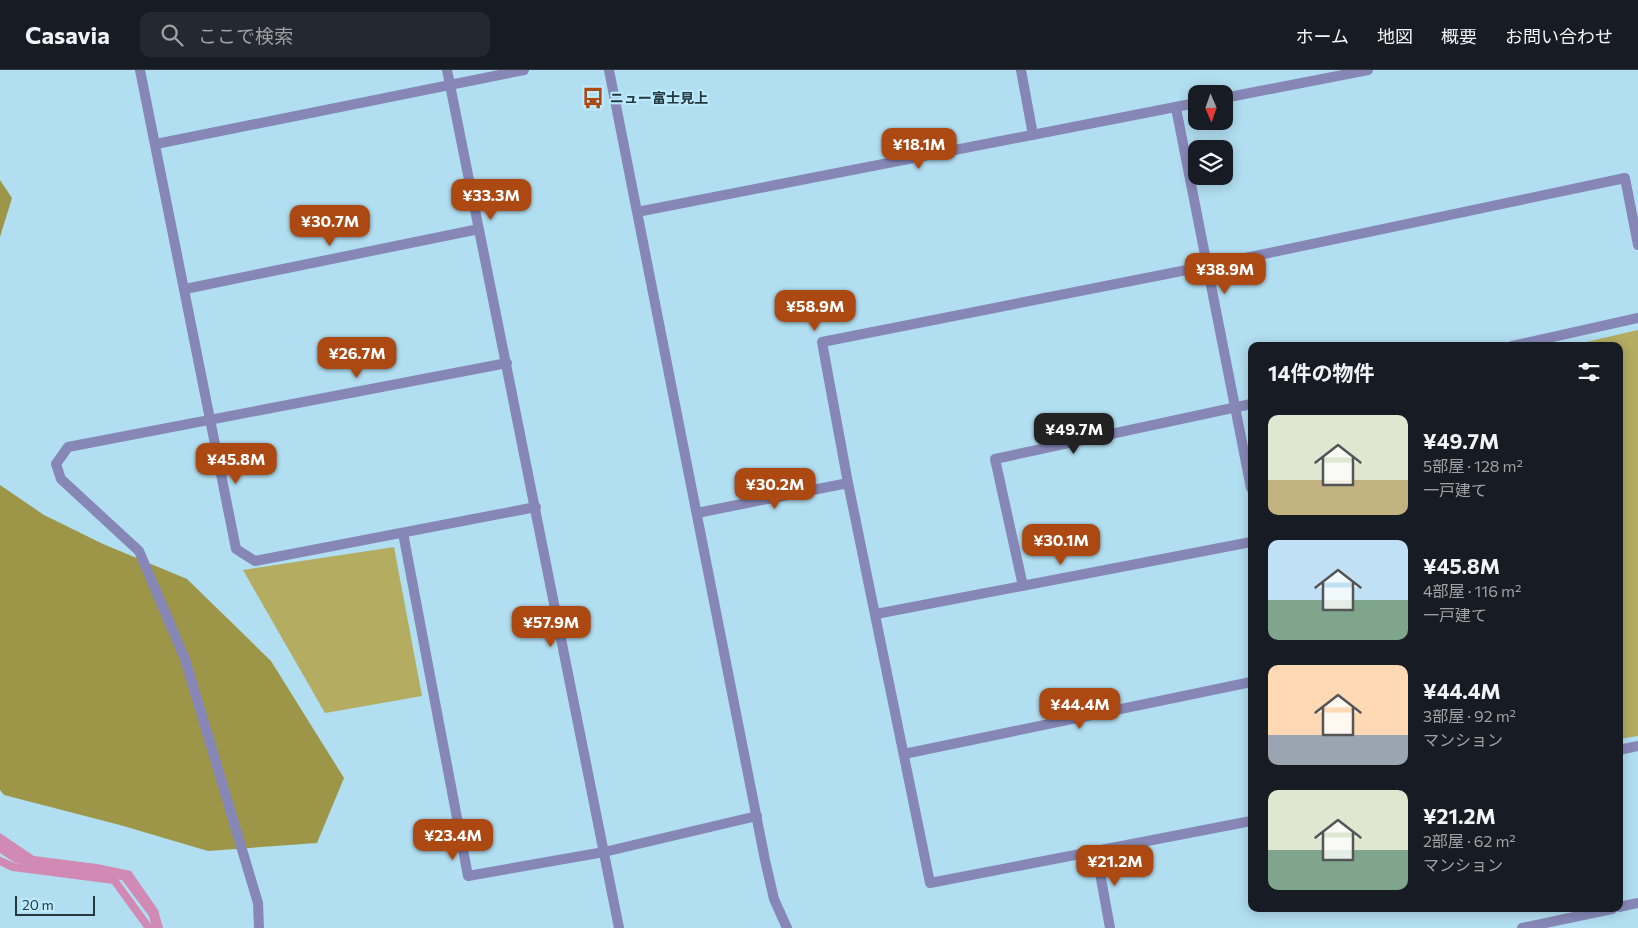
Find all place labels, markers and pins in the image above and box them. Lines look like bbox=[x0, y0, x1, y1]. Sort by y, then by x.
bus stop icon: ニュー富士見上 bbox=[580, 85, 606, 111]
place label: ニュー富士見上 bbox=[610, 89, 708, 106]
pin: ¥18.1M bbox=[878, 128, 960, 170]
pin: ¥33.3M bbox=[450, 178, 532, 221]
pin: ¥30.7M bbox=[289, 204, 371, 247]
pin: ¥38.9M bbox=[1184, 252, 1266, 295]
pin: ¥58.9M bbox=[774, 290, 856, 332]
pin: ¥26.7M bbox=[316, 336, 398, 379]
pin: ¥49.7M bbox=[1033, 412, 1115, 455]
pin: ¥45.8M bbox=[195, 442, 277, 485]
pin: ¥30.2M bbox=[734, 468, 816, 510]
pin: ¥30.1M bbox=[1020, 524, 1102, 566]
pin: ¥57.9M bbox=[510, 606, 592, 648]
pin: ¥44.4M bbox=[1039, 688, 1121, 730]
pin: ¥23.4M bbox=[412, 818, 494, 861]
pin: ¥21.2M bbox=[1074, 844, 1156, 887]

